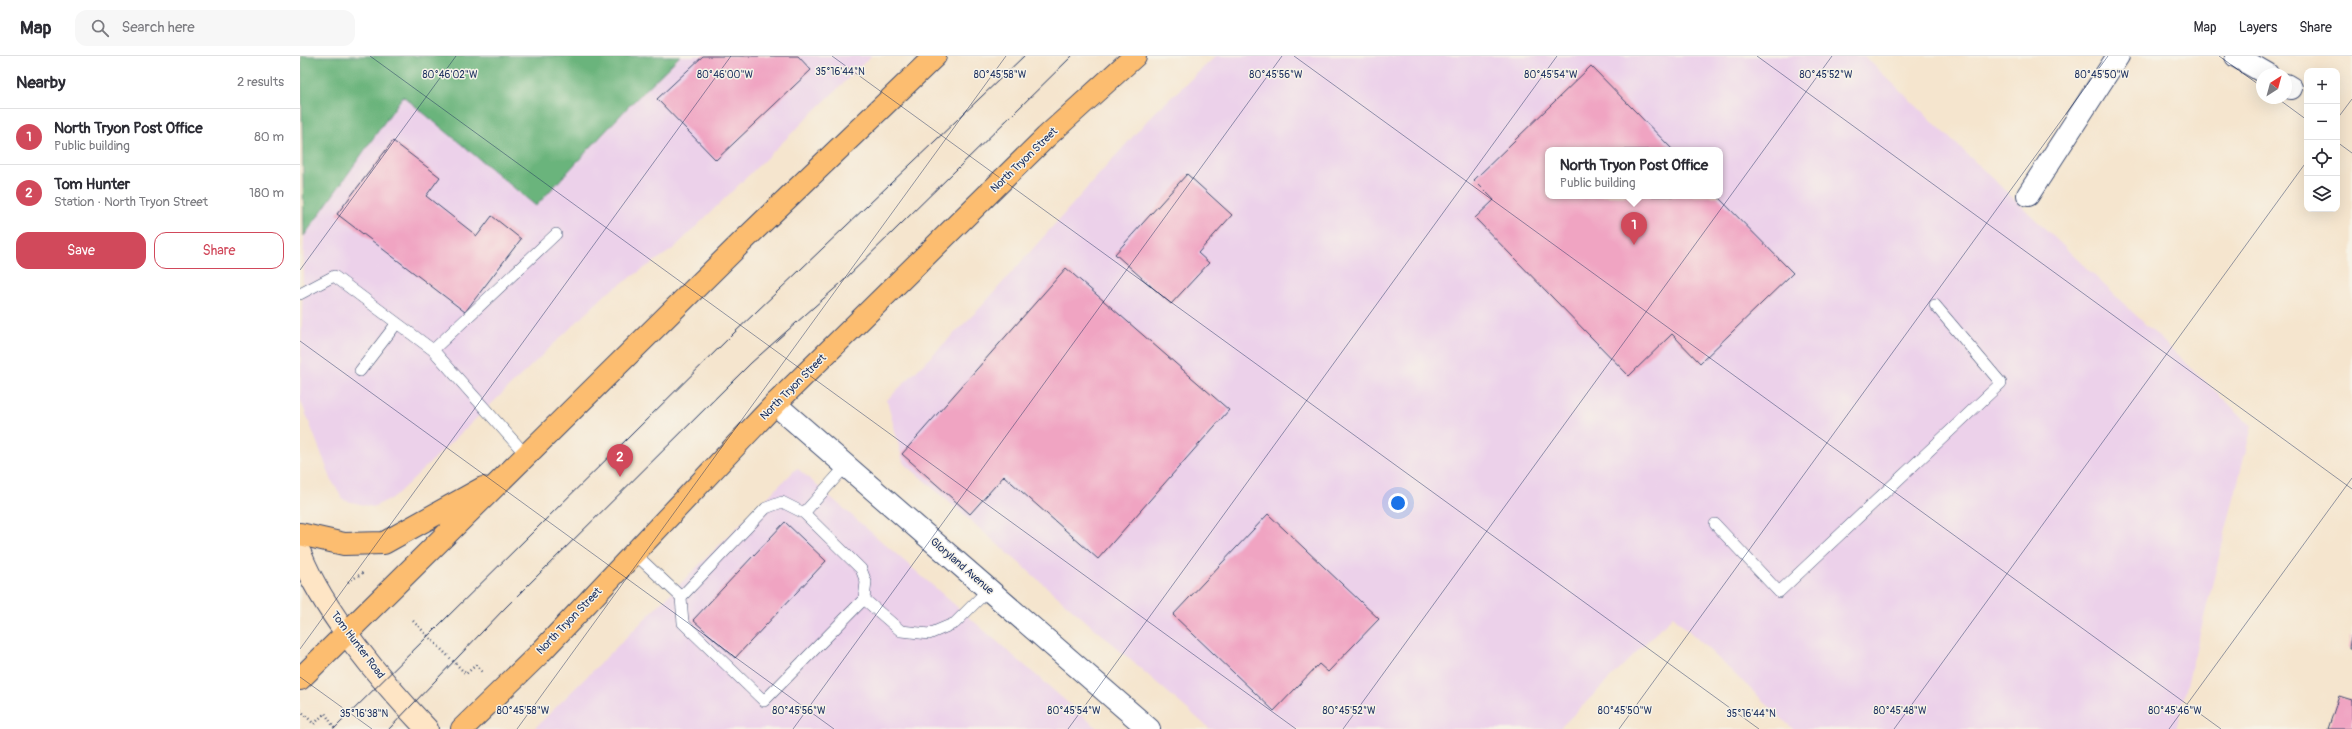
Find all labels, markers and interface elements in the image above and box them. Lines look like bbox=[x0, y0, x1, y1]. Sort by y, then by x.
search box bbox=[75, 10, 355, 46]
text: Map bbox=[20, 16, 51, 40]
icon: search bbox=[89, 17, 111, 39]
text: Search here bbox=[121, 18, 195, 37]
text: Map bbox=[2194, 19, 2217, 36]
text: Layers bbox=[2239, 19, 2277, 36]
text: Share bbox=[2299, 19, 2332, 36]
text: 35°16'44"N bbox=[815, 66, 865, 78]
north arrow bbox=[2256, 68, 2292, 104]
map controls bbox=[2304, 68, 2340, 212]
button: + bbox=[2304, 68, 2340, 104]
text: 80°46'02"W bbox=[423, 69, 478, 81]
text: 80°46'00"W bbox=[697, 69, 754, 81]
text: 80°45'58"W bbox=[974, 69, 1027, 81]
text: 80°45'56"W bbox=[1249, 69, 1303, 81]
text: 80°45'54"W bbox=[1524, 69, 1578, 81]
text: 80°45'52"W bbox=[1799, 69, 1853, 81]
text: 80°45'50"W bbox=[2075, 69, 2130, 81]
text: Nearby bbox=[16, 72, 65, 93]
text: 2 results bbox=[237, 74, 284, 90]
button: − bbox=[2304, 104, 2340, 140]
text: North Tryon Post Office bbox=[54, 119, 203, 138]
street label: North Tryon Street bbox=[988, 124, 1061, 195]
text: 1 bbox=[26, 129, 32, 145]
text: 80 m bbox=[254, 129, 284, 145]
text: Public building bbox=[54, 138, 130, 154]
button: locate bbox=[2304, 140, 2340, 176]
popup bbox=[1545, 147, 1723, 199]
text: North Tryon Post Office bbox=[1560, 156, 1708, 175]
text: Tom Hunter bbox=[54, 175, 130, 194]
text: Public building bbox=[1560, 175, 1635, 191]
button: layers bbox=[2304, 176, 2340, 212]
text: 2 bbox=[25, 185, 33, 201]
text: 180 m bbox=[249, 185, 284, 201]
text: Station · North Tryon Street bbox=[54, 194, 208, 210]
pin: 1 bbox=[1621, 212, 1647, 245]
button: Save bbox=[16, 232, 146, 269]
button: Share bbox=[154, 232, 284, 269]
street label: North Tryon Street bbox=[757, 351, 829, 423]
pin: 2 bbox=[607, 444, 633, 477]
your location bbox=[1388, 493, 1408, 513]
street label: Gloryland Avenue bbox=[928, 535, 997, 597]
street label: North Tryon Street bbox=[534, 584, 605, 657]
street label: Tom Hunter Road bbox=[328, 609, 388, 681]
text: 80°45'58"W bbox=[497, 705, 550, 717]
text: 80°45'56"W bbox=[772, 705, 826, 717]
text: 80°45'54"W bbox=[1047, 705, 1101, 717]
text: 80°45'52"W bbox=[1322, 705, 1376, 717]
text: 80°45'50"W bbox=[1598, 705, 1653, 717]
text: 80°45'48"W bbox=[1874, 705, 1927, 717]
text: 80°45'46"W bbox=[2148, 705, 2202, 717]
text: 35°16'38"N bbox=[340, 708, 389, 720]
text: 35°16'44"N bbox=[1726, 708, 1776, 720]

